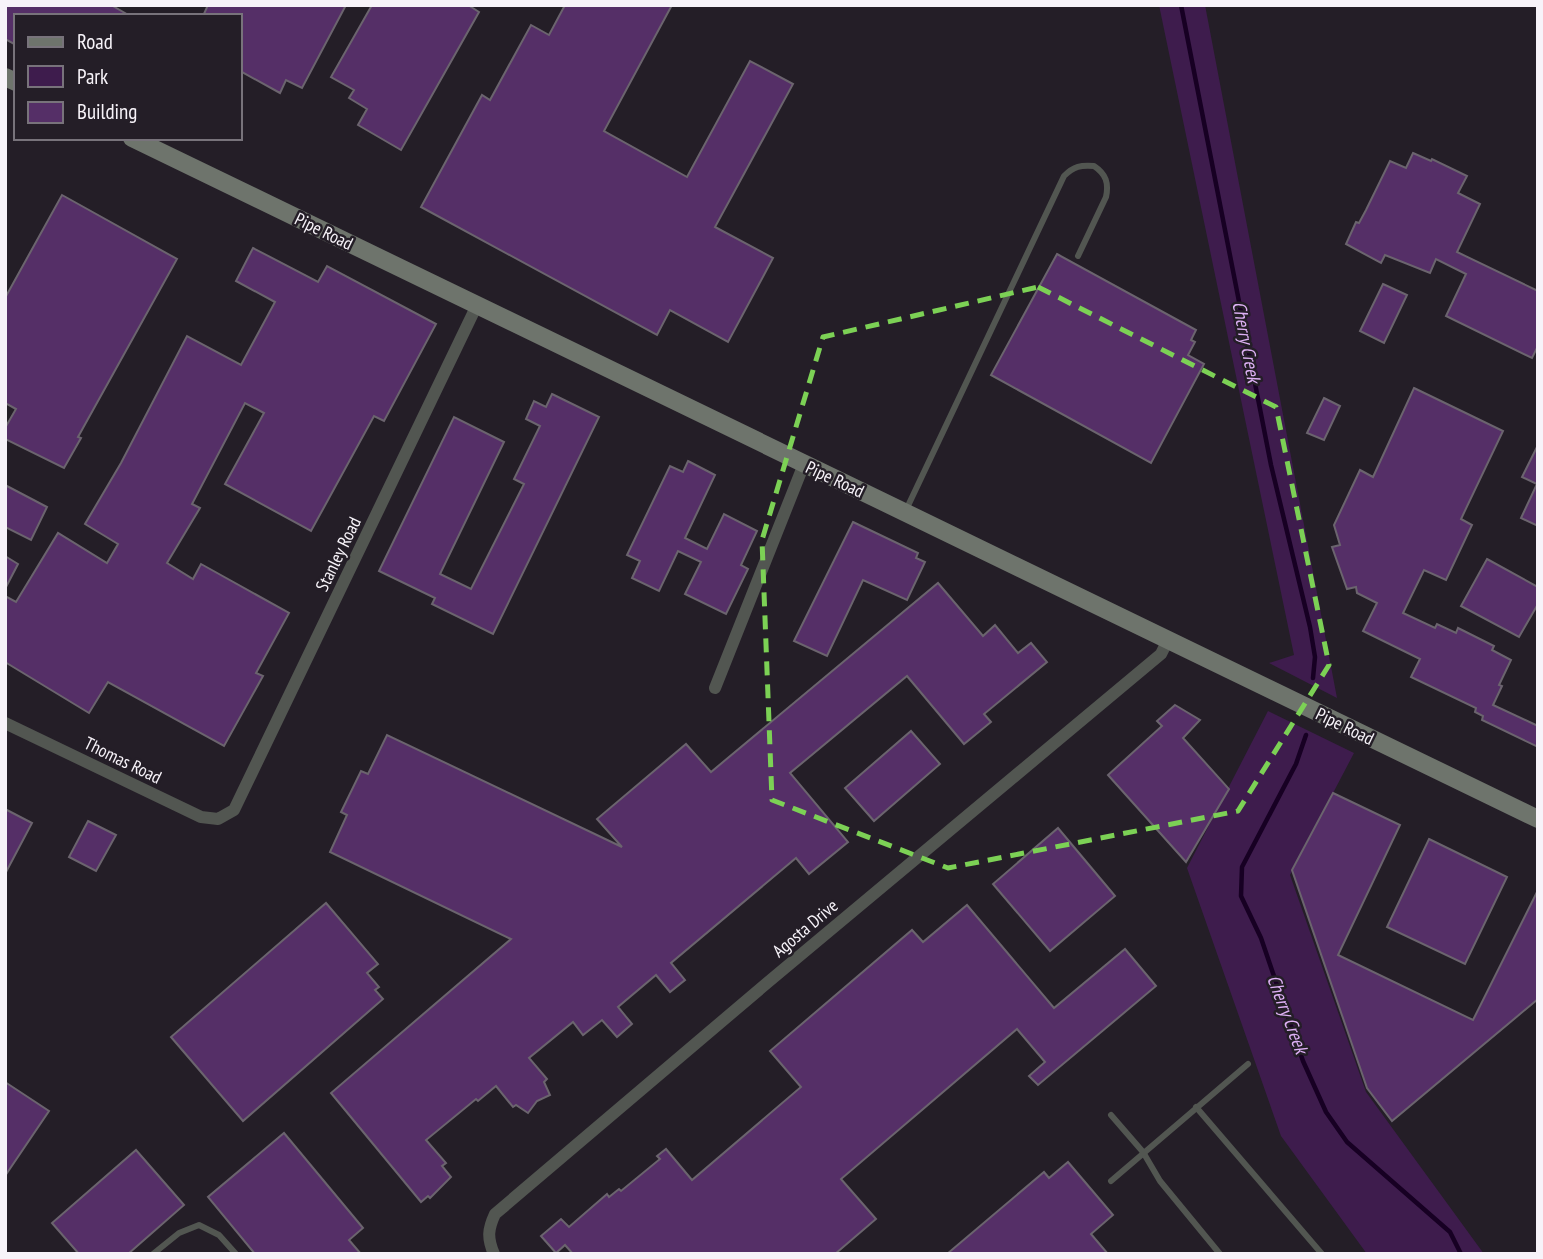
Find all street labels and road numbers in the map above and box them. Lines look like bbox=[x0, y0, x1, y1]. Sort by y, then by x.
street label: Pipe Road bbox=[291, 207, 357, 255]
street label: Pipe Road bbox=[802, 456, 868, 502]
street label: Stanley Road bbox=[310, 513, 366, 595]
street label: Pipe Road bbox=[1312, 702, 1378, 750]
street label: Thomas Road bbox=[81, 731, 165, 789]
street label: Agosta Drive bbox=[767, 894, 843, 962]

